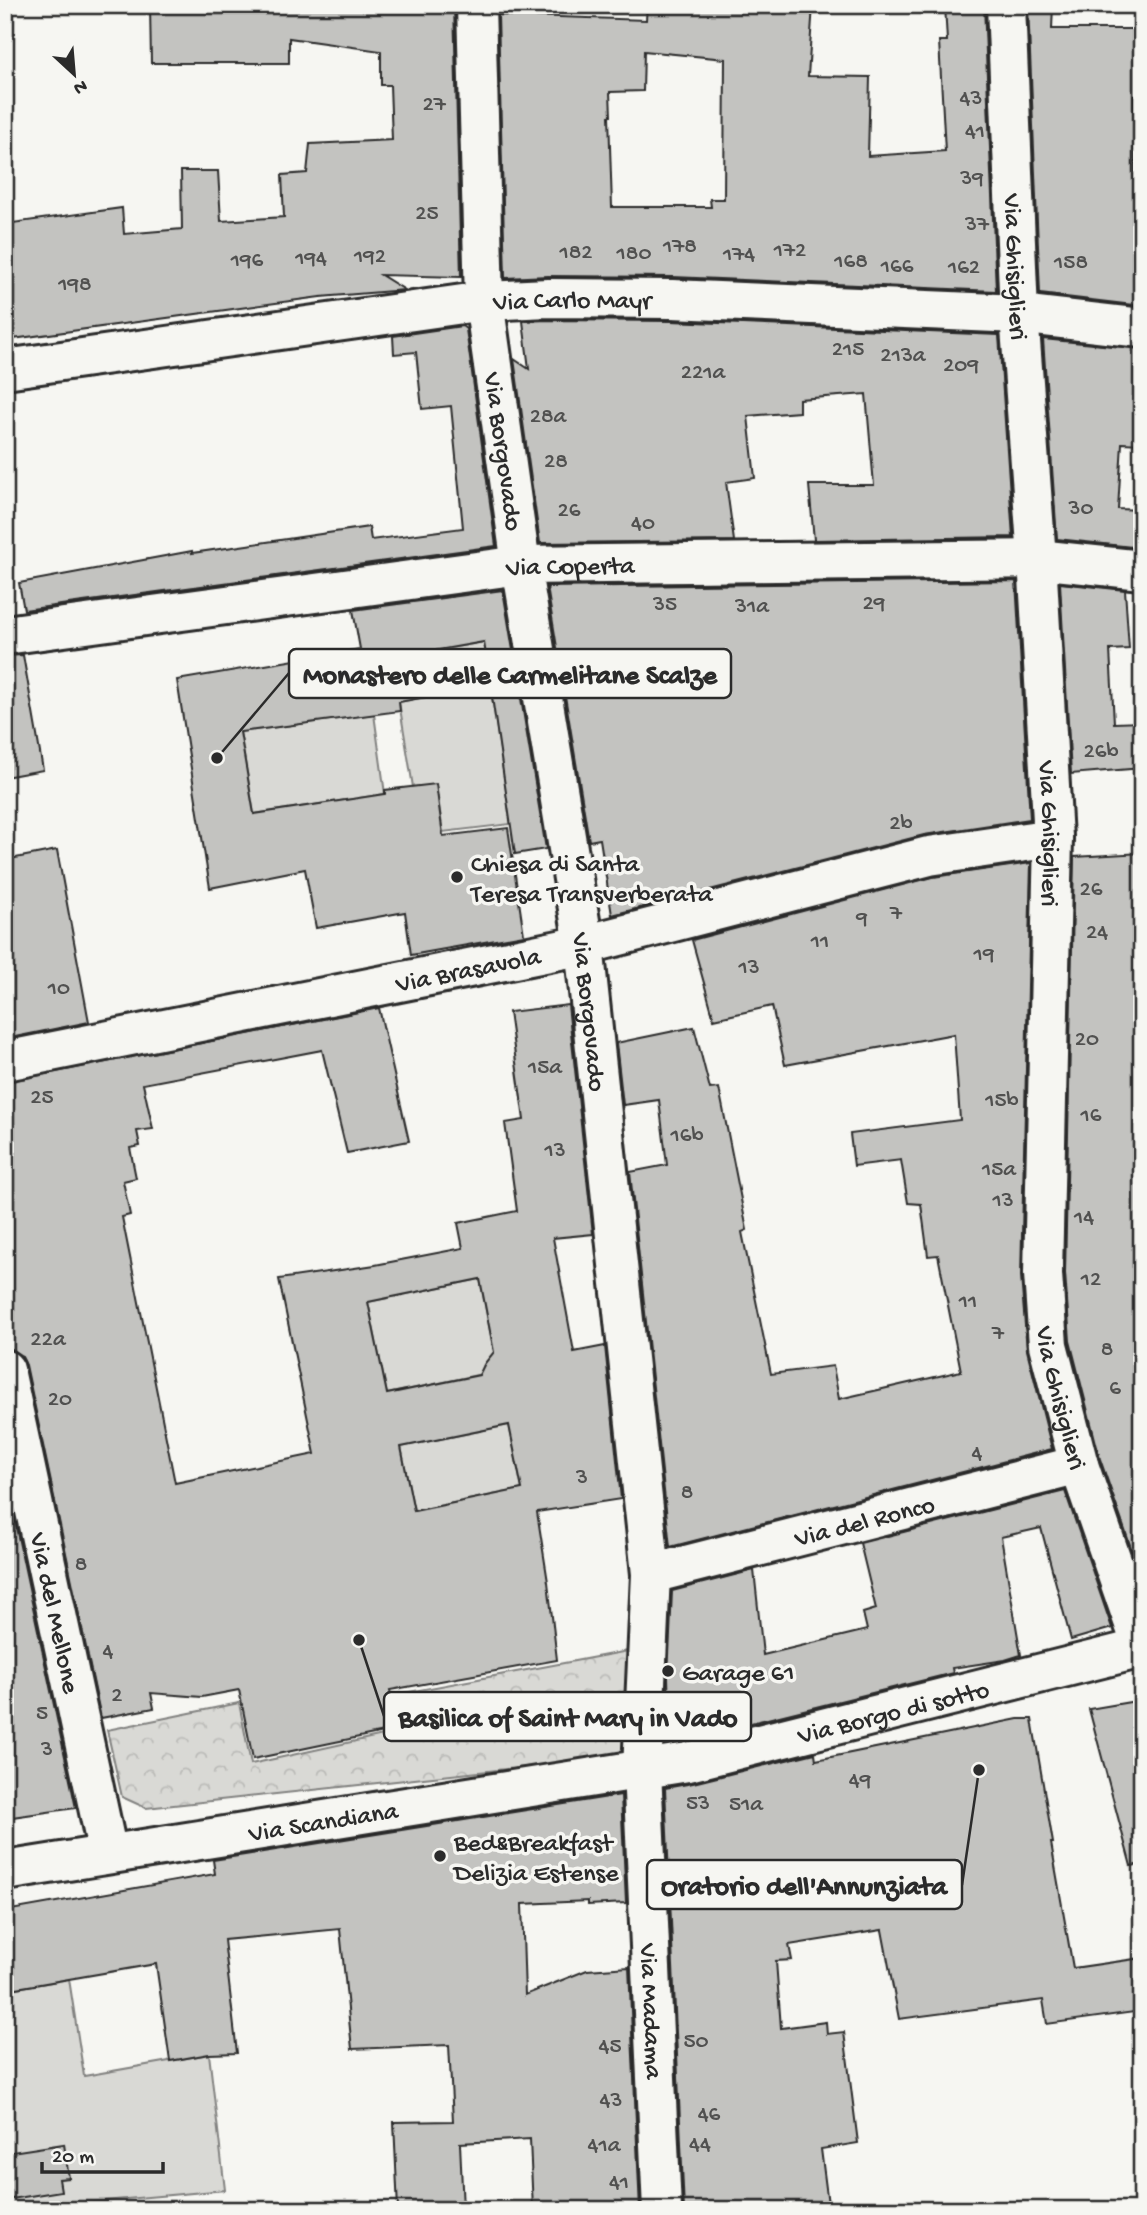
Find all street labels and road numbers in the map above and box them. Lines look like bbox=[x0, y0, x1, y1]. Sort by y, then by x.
street label: Via Ghisiglieri bbox=[994, 192, 1032, 341]
street label: Via Carlo Mayr bbox=[491, 287, 654, 321]
street label: Via Borgovado bbox=[474, 370, 527, 533]
street label: Via Coperta bbox=[504, 553, 636, 587]
street label: Via Ghisiglieri bbox=[1029, 759, 1064, 907]
street label: Via Borgovado bbox=[562, 930, 611, 1093]
street label: Via Brasavola bbox=[393, 943, 545, 1003]
street label: Via Ghisiglieri bbox=[1027, 1324, 1091, 1475]
street label: Via del Ronco bbox=[791, 1491, 938, 1557]
street label: Via del Mellone bbox=[20, 1529, 85, 1697]
street label: Via Borgo di sotto bbox=[794, 1676, 993, 1754]
street label: Via Scandiana bbox=[246, 1797, 402, 1852]
street label: Via Madama bbox=[630, 1942, 667, 2081]

